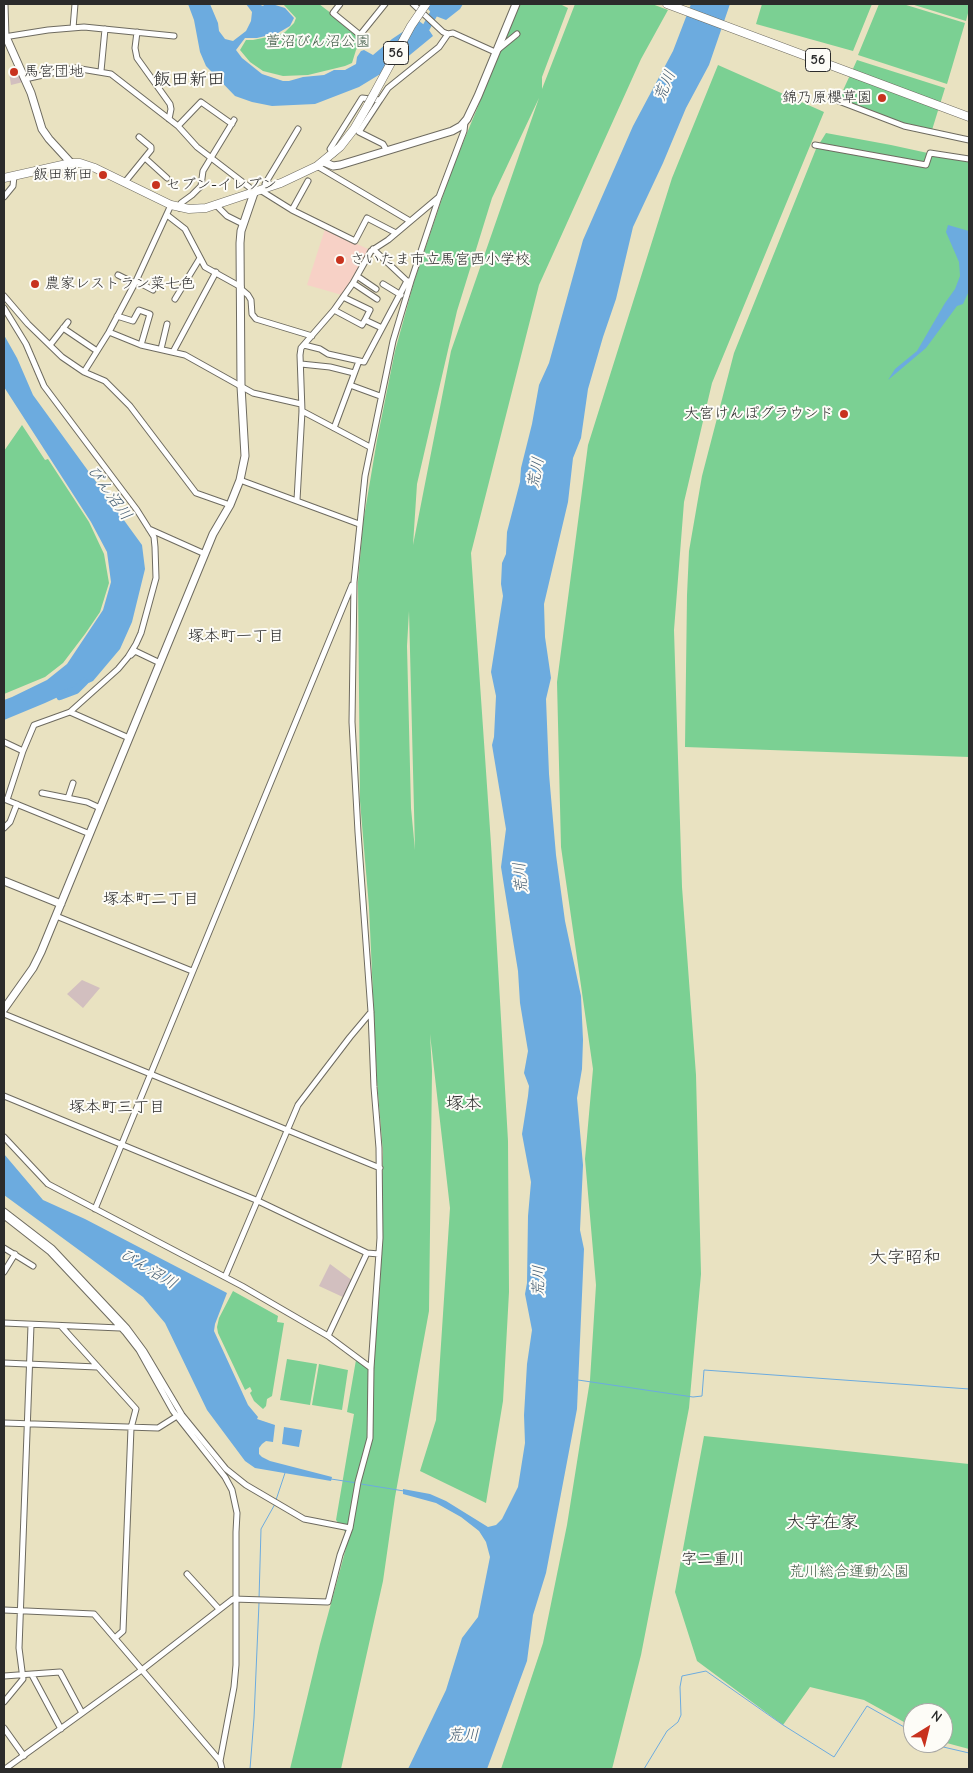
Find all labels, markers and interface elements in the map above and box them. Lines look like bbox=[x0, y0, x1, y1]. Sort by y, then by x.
park label: 萱沼びん沼公園 bbox=[266, 33, 370, 51]
road number: 56 bbox=[384, 42, 408, 64]
road number: 56 bbox=[806, 48, 830, 72]
place label: 馬宮団地 bbox=[24, 63, 84, 81]
marker: 馬宮団地 bbox=[8, 66, 20, 78]
water label: 荒川 bbox=[650, 68, 680, 104]
district label: 飯田新田 bbox=[153, 69, 225, 91]
place label: 錦乃原櫻草園 bbox=[782, 89, 872, 107]
marker: 錦乃原櫻草園 bbox=[876, 92, 888, 104]
place label: 飯田新田 bbox=[33, 166, 93, 184]
marker: 飯田新田 bbox=[97, 169, 109, 181]
place label: セブン-イレブン bbox=[166, 176, 277, 194]
marker: セブン-イレブン bbox=[150, 179, 162, 191]
place label: さいたま市立馬宮西小学校 bbox=[350, 251, 530, 269]
marker: さいたま市立馬宮西小学校 bbox=[334, 254, 346, 266]
place label: 農家レストラン菜七色 bbox=[45, 275, 195, 293]
marker: 農家レストラン菜七色 bbox=[29, 278, 41, 290]
place label: 大宮けんぽグラウンド bbox=[684, 405, 834, 423]
marker: 大宮けんぽグラウンド bbox=[838, 408, 850, 420]
water label: 荒川 bbox=[524, 455, 548, 491]
water label: びん沼川 bbox=[82, 461, 136, 525]
district label: 塚本町一丁目 bbox=[188, 626, 284, 646]
water label: 荒川 bbox=[510, 861, 532, 895]
district label: 塚本町二丁目 bbox=[103, 889, 199, 909]
district label: 塚本 bbox=[446, 1093, 482, 1115]
district label: 塚本町三丁目 bbox=[69, 1097, 165, 1117]
water label: びん沼川 bbox=[116, 1244, 180, 1294]
district label: 大字昭和 bbox=[869, 1247, 941, 1269]
water label: 荒川 bbox=[529, 1265, 549, 1297]
district label: 大字在家 bbox=[786, 1512, 858, 1534]
district label: 字二重川 bbox=[681, 1549, 745, 1569]
park label: 荒川総合運動公園 bbox=[789, 1563, 909, 1581]
north arrow bbox=[903, 1703, 953, 1753]
text: N bbox=[928, 1707, 945, 1726]
water label: 荒川 bbox=[447, 1725, 479, 1745]

